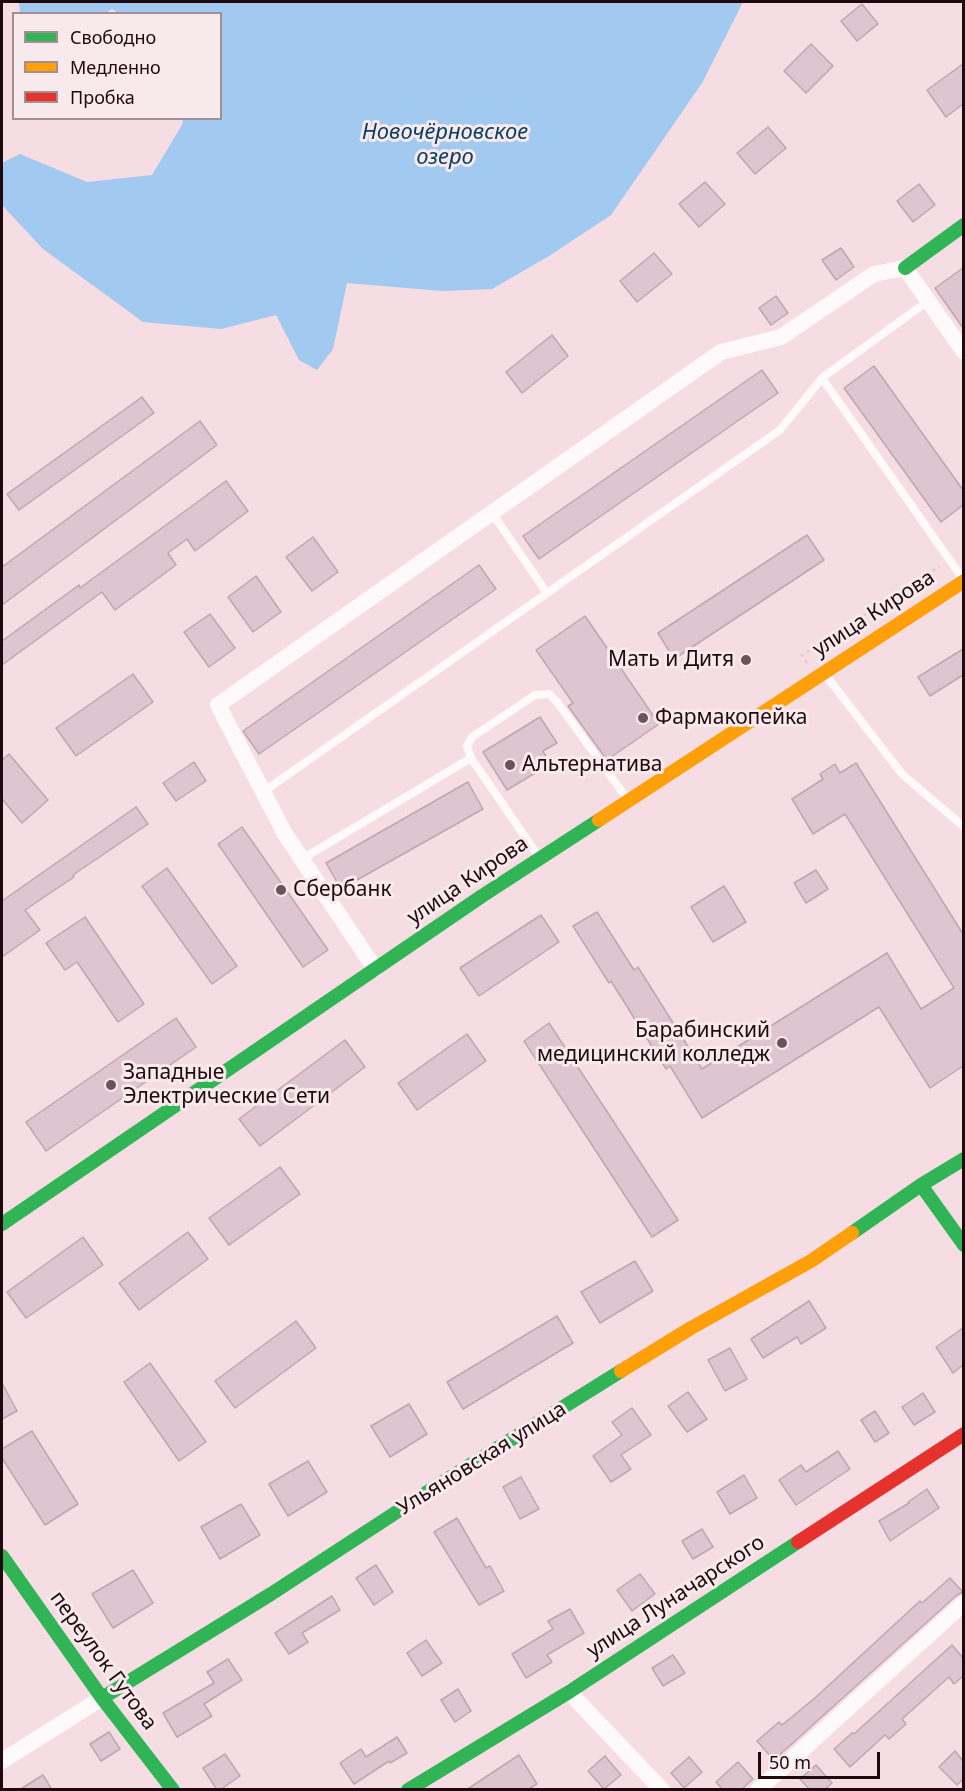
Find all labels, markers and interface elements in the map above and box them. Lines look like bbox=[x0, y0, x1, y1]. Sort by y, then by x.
legend bbox=[12, 12, 222, 120]
text: Свободно bbox=[70, 25, 156, 49]
text: Медленно bbox=[70, 55, 161, 79]
text: Пробка bbox=[70, 85, 135, 109]
water label: Новочёрновское озеро bbox=[362, 120, 528, 172]
street label: улица Кирова bbox=[808, 565, 940, 663]
place label: Мать и Дитя bbox=[608, 647, 734, 673]
marker: Мать и Дитя bbox=[739, 653, 753, 667]
place label: Фармакопейка bbox=[655, 705, 807, 731]
marker: Фармакопейка bbox=[636, 711, 650, 725]
place label: Альтернатива bbox=[522, 752, 662, 778]
marker: Альтернатива bbox=[503, 758, 517, 772]
street label: улица Кирова bbox=[403, 831, 533, 931]
place label: Сбербанк bbox=[293, 877, 392, 903]
marker: Сбербанк bbox=[274, 883, 288, 897]
place label: Барабинский медицинский колледж bbox=[537, 1018, 770, 1068]
marker: Барабинский медицинский колледж bbox=[775, 1036, 789, 1050]
place label: Западные Электрические Сети bbox=[123, 1060, 330, 1110]
marker: Западные Электрические Сети bbox=[104, 1078, 118, 1092]
street label: Ульяновская улица bbox=[393, 1397, 571, 1521]
street label: улица Луначарского bbox=[582, 1530, 770, 1664]
street label: переулок Гутова bbox=[44, 1587, 162, 1735]
scale bar bbox=[761, 1740, 882, 1778]
text: 50 m bbox=[769, 1750, 811, 1774]

